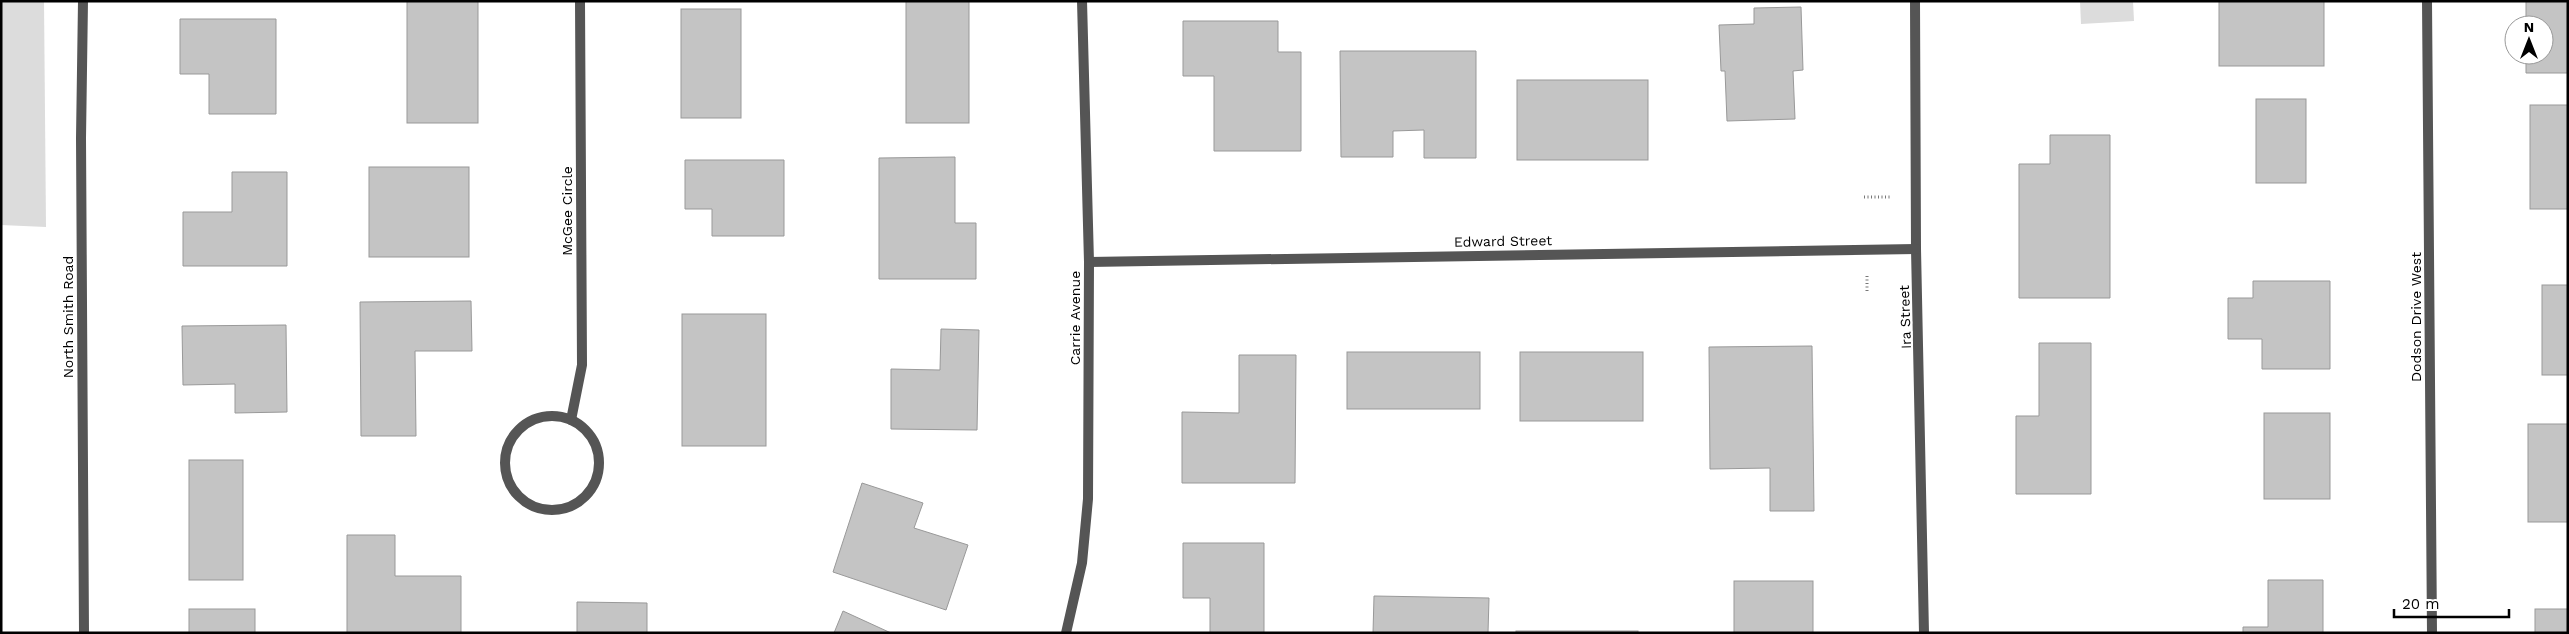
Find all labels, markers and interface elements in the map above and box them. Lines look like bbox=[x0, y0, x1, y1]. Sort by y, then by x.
north arrow bbox=[2504, 15, 2554, 65]
text: N bbox=[2524, 19, 2534, 35]
street label: McGee Circle bbox=[559, 166, 575, 256]
street label: Edward Street bbox=[1454, 232, 1552, 250]
street label: Dodson Drive West bbox=[2408, 252, 2424, 382]
street label: North Smith Road bbox=[60, 256, 76, 378]
street label: Carrie Avenue bbox=[1067, 271, 1083, 365]
street label: Ira Street bbox=[1896, 285, 1914, 349]
scale bar bbox=[2394, 586, 2509, 618]
text: 20 m bbox=[2402, 595, 2440, 613]

